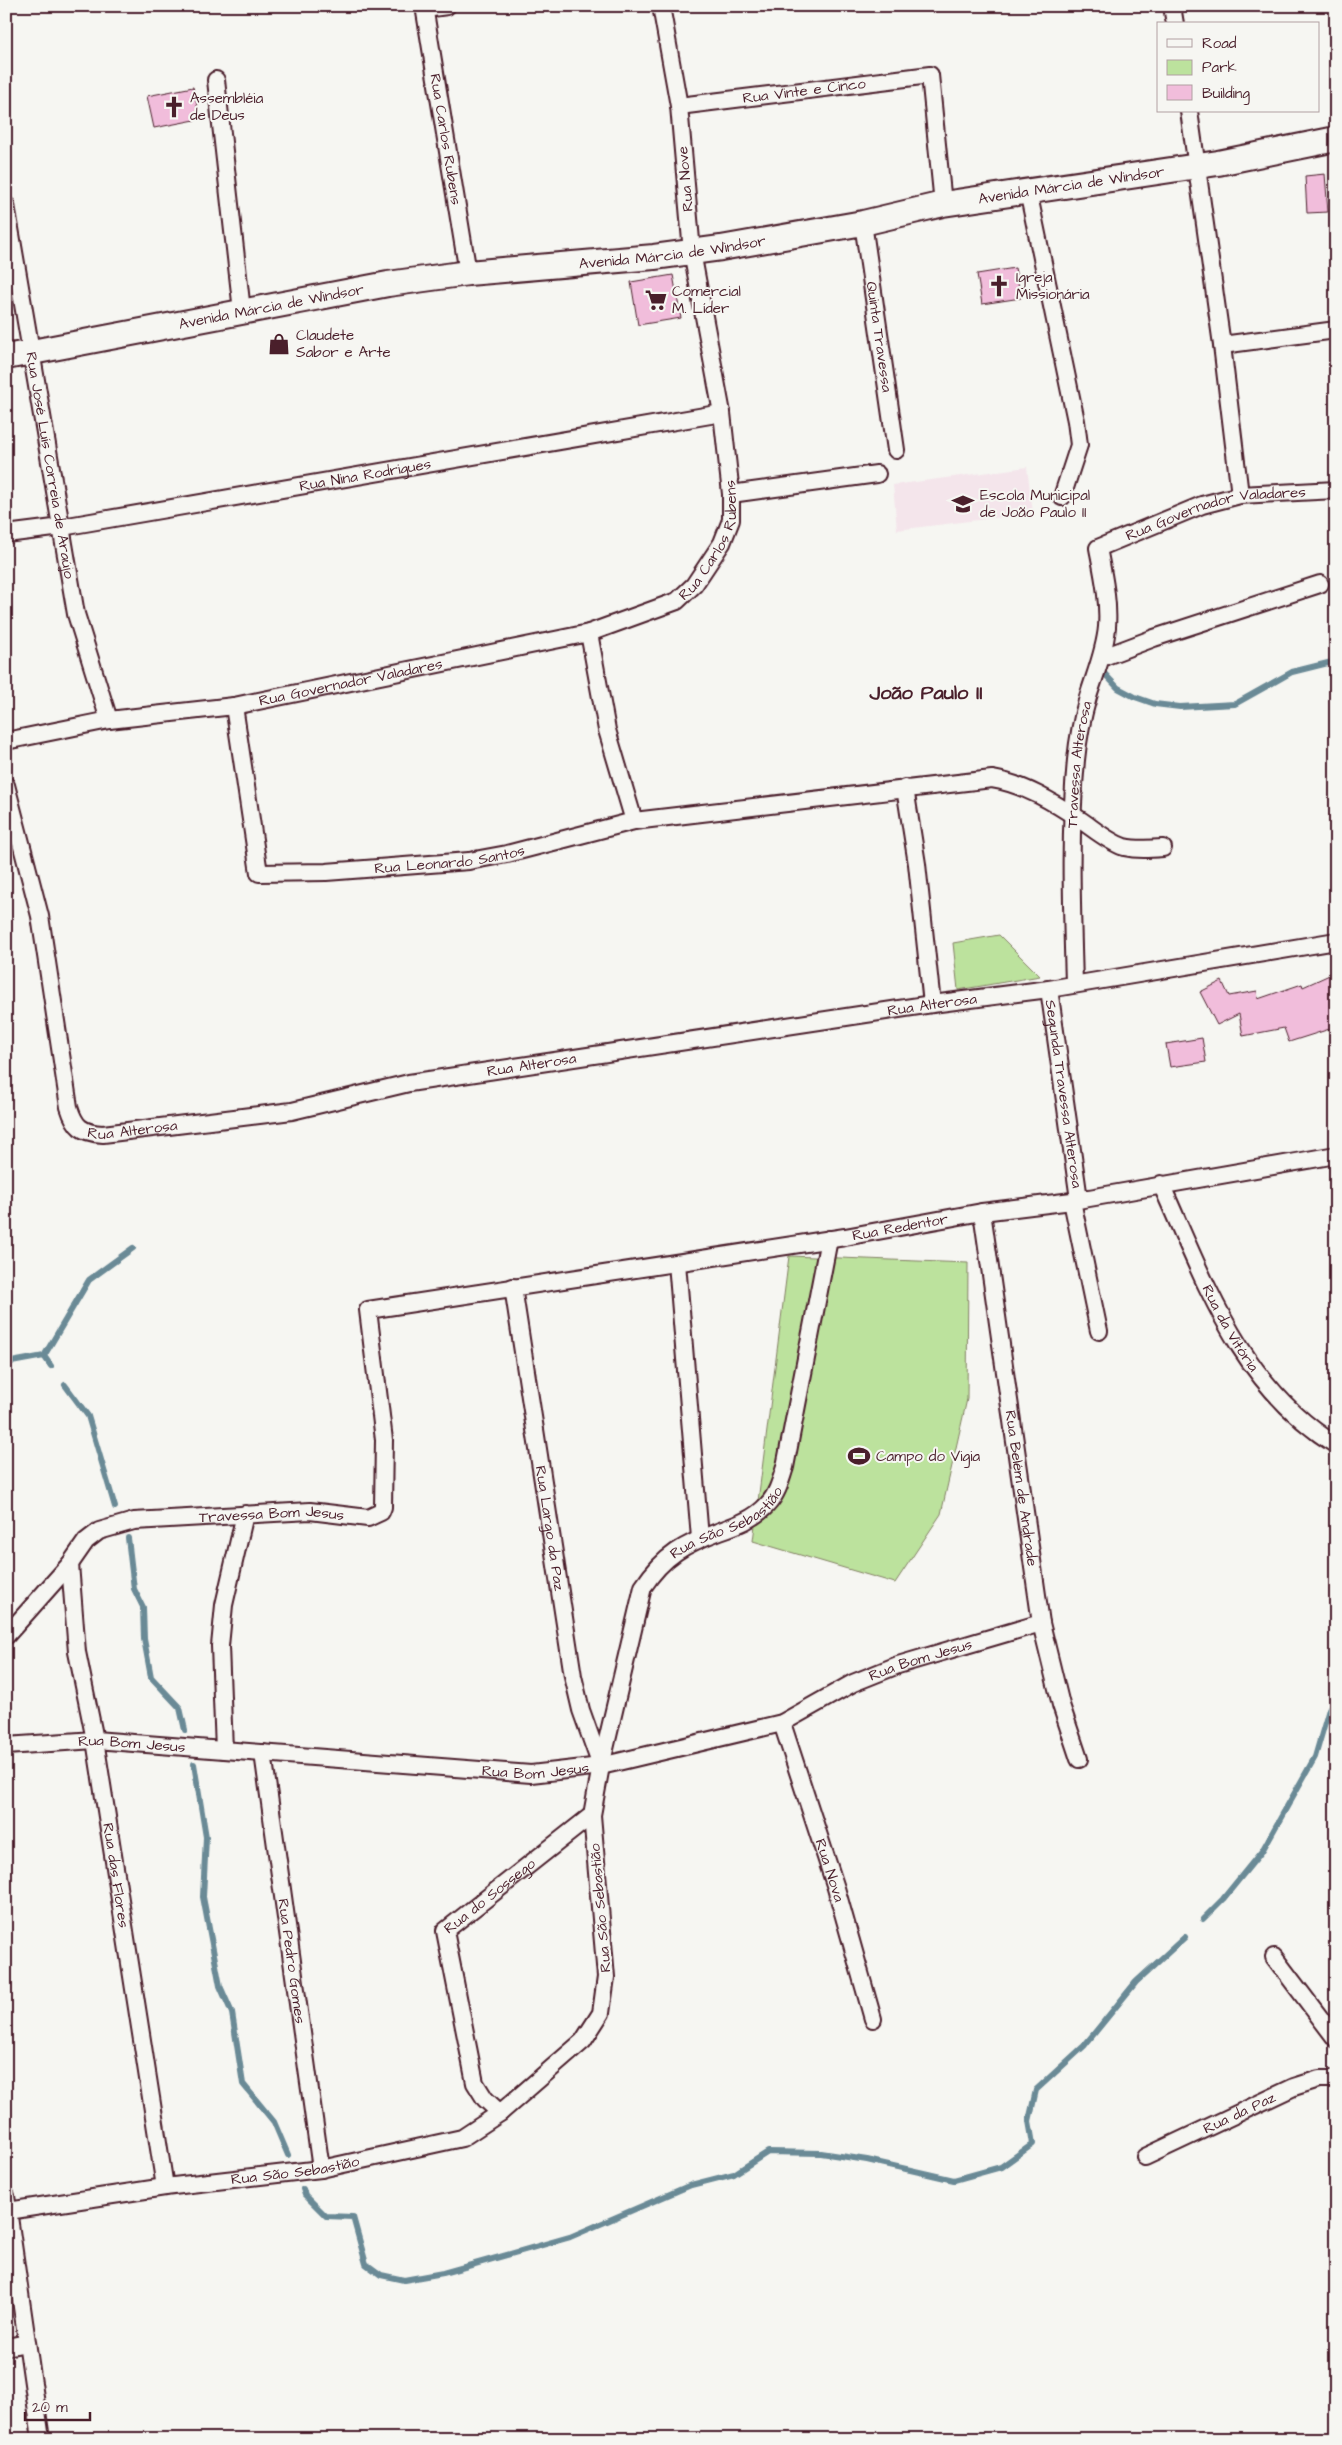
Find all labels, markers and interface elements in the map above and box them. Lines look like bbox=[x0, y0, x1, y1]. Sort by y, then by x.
legend bbox=[1157, 22, 1320, 112]
text: Road bbox=[1202, 33, 1237, 54]
text: Park bbox=[1202, 57, 1237, 78]
street label: Rua Carlos Rubens bbox=[424, 72, 467, 207]
street label: Rua Vinte e Cinco bbox=[741, 73, 867, 109]
text: Building bbox=[1202, 83, 1250, 105]
place label: Assembléia de Deus bbox=[190, 88, 264, 126]
church icon: Assembléia de Deus bbox=[161, 94, 187, 120]
street label: Rua Nove bbox=[672, 145, 699, 213]
street label: Avenida Márcia de Windsor bbox=[977, 161, 1166, 210]
street label: Avenida Márcia de Windsor bbox=[578, 230, 767, 274]
place label: Igreja Missionária bbox=[1016, 267, 1090, 305]
church icon: Igreja Missionária bbox=[986, 273, 1012, 299]
street label: Avenida Márcia de Windsor bbox=[177, 279, 366, 335]
street label: Quinta Travessa bbox=[861, 280, 898, 394]
place label: Comercial M. Líder bbox=[672, 281, 741, 319]
supermarket icon: Comercial M. Líder bbox=[643, 287, 669, 313]
place label: Claudete Sabor e Arte bbox=[296, 325, 391, 363]
shop icon: Claudete Sabor e Arte bbox=[266, 331, 292, 357]
street label: Rua José Luís Correia de Araújo bbox=[20, 350, 80, 581]
street label: Rua Nina Rodrigues bbox=[298, 453, 433, 497]
street label: Rua Carlos Rubens bbox=[674, 479, 742, 605]
street label: Rua Governador Valadares bbox=[1123, 482, 1307, 546]
place label: Escola Municipal de João Paulo II bbox=[980, 485, 1090, 523]
school or university icon: Escola Municipal de João Paulo II bbox=[950, 491, 976, 517]
street label: Rua Governador Valadares bbox=[257, 653, 445, 712]
district label: João Paulo II bbox=[869, 679, 982, 707]
street label: Travessa Alterosa bbox=[1062, 698, 1098, 828]
street label: Rua Leonardo Santos bbox=[374, 840, 527, 879]
street label: Rua Alterosa bbox=[886, 988, 978, 1022]
street label: Segunda Travessa Alterosa bbox=[1040, 998, 1087, 1190]
street label: Rua Alterosa bbox=[486, 1048, 578, 1082]
street label: Rua Alterosa bbox=[86, 1115, 179, 1145]
street label: Rua Redentor bbox=[851, 1208, 950, 1246]
street label: Rua da Vitória bbox=[1196, 1281, 1264, 1377]
street label: Rua Belém de Andrade bbox=[1000, 1409, 1043, 1568]
sports icon: Campo do Vigia bbox=[846, 1443, 872, 1469]
place label: Campo do Vigia bbox=[876, 1446, 981, 1468]
street label: Rua Largo da Paz bbox=[530, 1464, 570, 1593]
street label: Rua São Sebastião bbox=[666, 1483, 788, 1564]
street label: Travessa Bom Jesus bbox=[198, 1501, 346, 1528]
street label: Rua Bom Jesus bbox=[866, 1634, 975, 1687]
street label: Rua Bom Jesus bbox=[77, 1730, 187, 1758]
street label: Rua Bom Jesus bbox=[481, 1757, 591, 1785]
street label: Rua das Flores bbox=[97, 1821, 134, 1930]
street label: Rua Nova bbox=[810, 1836, 850, 1905]
street label: Rua São Sebastião bbox=[584, 1842, 617, 1973]
street label: Rua do Sossego bbox=[440, 1853, 541, 1939]
street label: Rua Pedro Gomes bbox=[272, 1897, 311, 2026]
street label: Rua da Paz bbox=[1200, 2087, 1280, 2139]
street label: Rua São Sebastião bbox=[230, 2151, 362, 2190]
scale bar bbox=[25, 2390, 90, 2422]
text: 20 m bbox=[32, 2397, 68, 2418]

